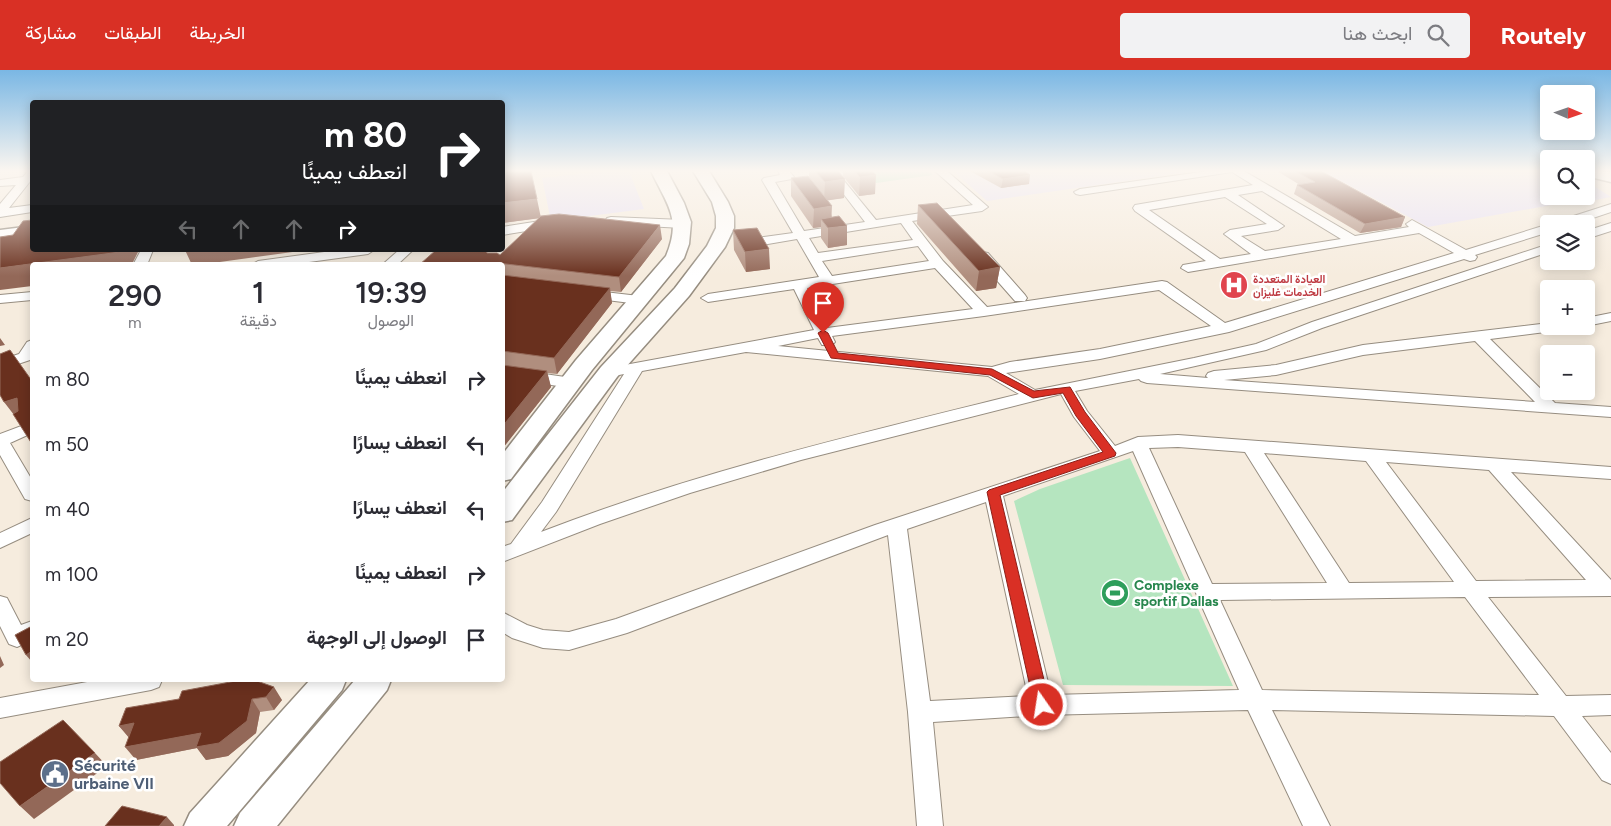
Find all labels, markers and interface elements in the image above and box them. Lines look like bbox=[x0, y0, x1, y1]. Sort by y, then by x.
search box bbox=[1120, 13, 1470, 58]
icon: search bbox=[1424, 21, 1452, 49]
text: Routely bbox=[1500, 21, 1586, 50]
text: مشاركة bbox=[25, 22, 76, 44]
text: الطبقات bbox=[104, 22, 161, 44]
text: الخريطة bbox=[189, 22, 245, 44]
text: ابحث هنا bbox=[1343, 22, 1412, 45]
north arrow bbox=[1540, 85, 1595, 140]
map controls bbox=[1540, 85, 1595, 400]
text: 80 m bbox=[324, 114, 407, 156]
icon: right bbox=[425, 120, 490, 185]
button: search bbox=[1540, 150, 1595, 205]
text: انعطف يمينًا bbox=[302, 158, 407, 185]
icon: left bbox=[174, 215, 202, 243]
icon: ahead bbox=[227, 215, 255, 243]
icon: ahead bbox=[280, 215, 308, 243]
icon: right bbox=[333, 215, 361, 243]
button: layers bbox=[1540, 215, 1595, 270]
hospital icon: العيادة المتعددة الخدمات غليزان bbox=[1219, 270, 1249, 300]
place label: العيادة المتعددة الخدمات غليزان bbox=[1253, 273, 1326, 299]
text: 1 bbox=[252, 274, 265, 311]
text: 19:39 bbox=[355, 274, 427, 311]
text: 290 bbox=[108, 277, 162, 314]
button: + bbox=[1540, 280, 1595, 335]
pin bbox=[802, 282, 844, 333]
icon: arrive bbox=[809, 289, 837, 317]
text: دقيقة bbox=[240, 311, 277, 330]
text: الوصول bbox=[368, 311, 414, 330]
text: m bbox=[128, 313, 142, 332]
button: − bbox=[1540, 345, 1595, 400]
text: انعطف يمينًا bbox=[355, 366, 447, 389]
icon: right bbox=[462, 366, 490, 394]
text: 80 m bbox=[45, 368, 90, 391]
text: انعطف يسارًا bbox=[353, 431, 447, 454]
icon: left bbox=[462, 431, 490, 459]
text: 50 m bbox=[45, 433, 89, 456]
text: انعطف يسارًا bbox=[353, 496, 447, 519]
icon: left bbox=[462, 496, 490, 524]
text: 40 m bbox=[45, 498, 90, 521]
text: انعطف يمينًا bbox=[355, 561, 447, 584]
icon: right bbox=[462, 561, 490, 589]
text: 100 m bbox=[45, 563, 98, 586]
place label: Complexe sportif Dallas bbox=[1134, 577, 1219, 610]
sports icon: Complexe sportif Dallas bbox=[1100, 578, 1130, 608]
text: الوصول إلى الوجهة bbox=[307, 626, 447, 649]
icon: arrive bbox=[462, 626, 490, 654]
text: 20 m bbox=[45, 628, 89, 651]
position arrow bbox=[1015, 678, 1067, 730]
place label: Sécurité urbaine VII bbox=[74, 756, 154, 793]
public building icon: Sécurité urbaine VII bbox=[40, 759, 70, 789]

